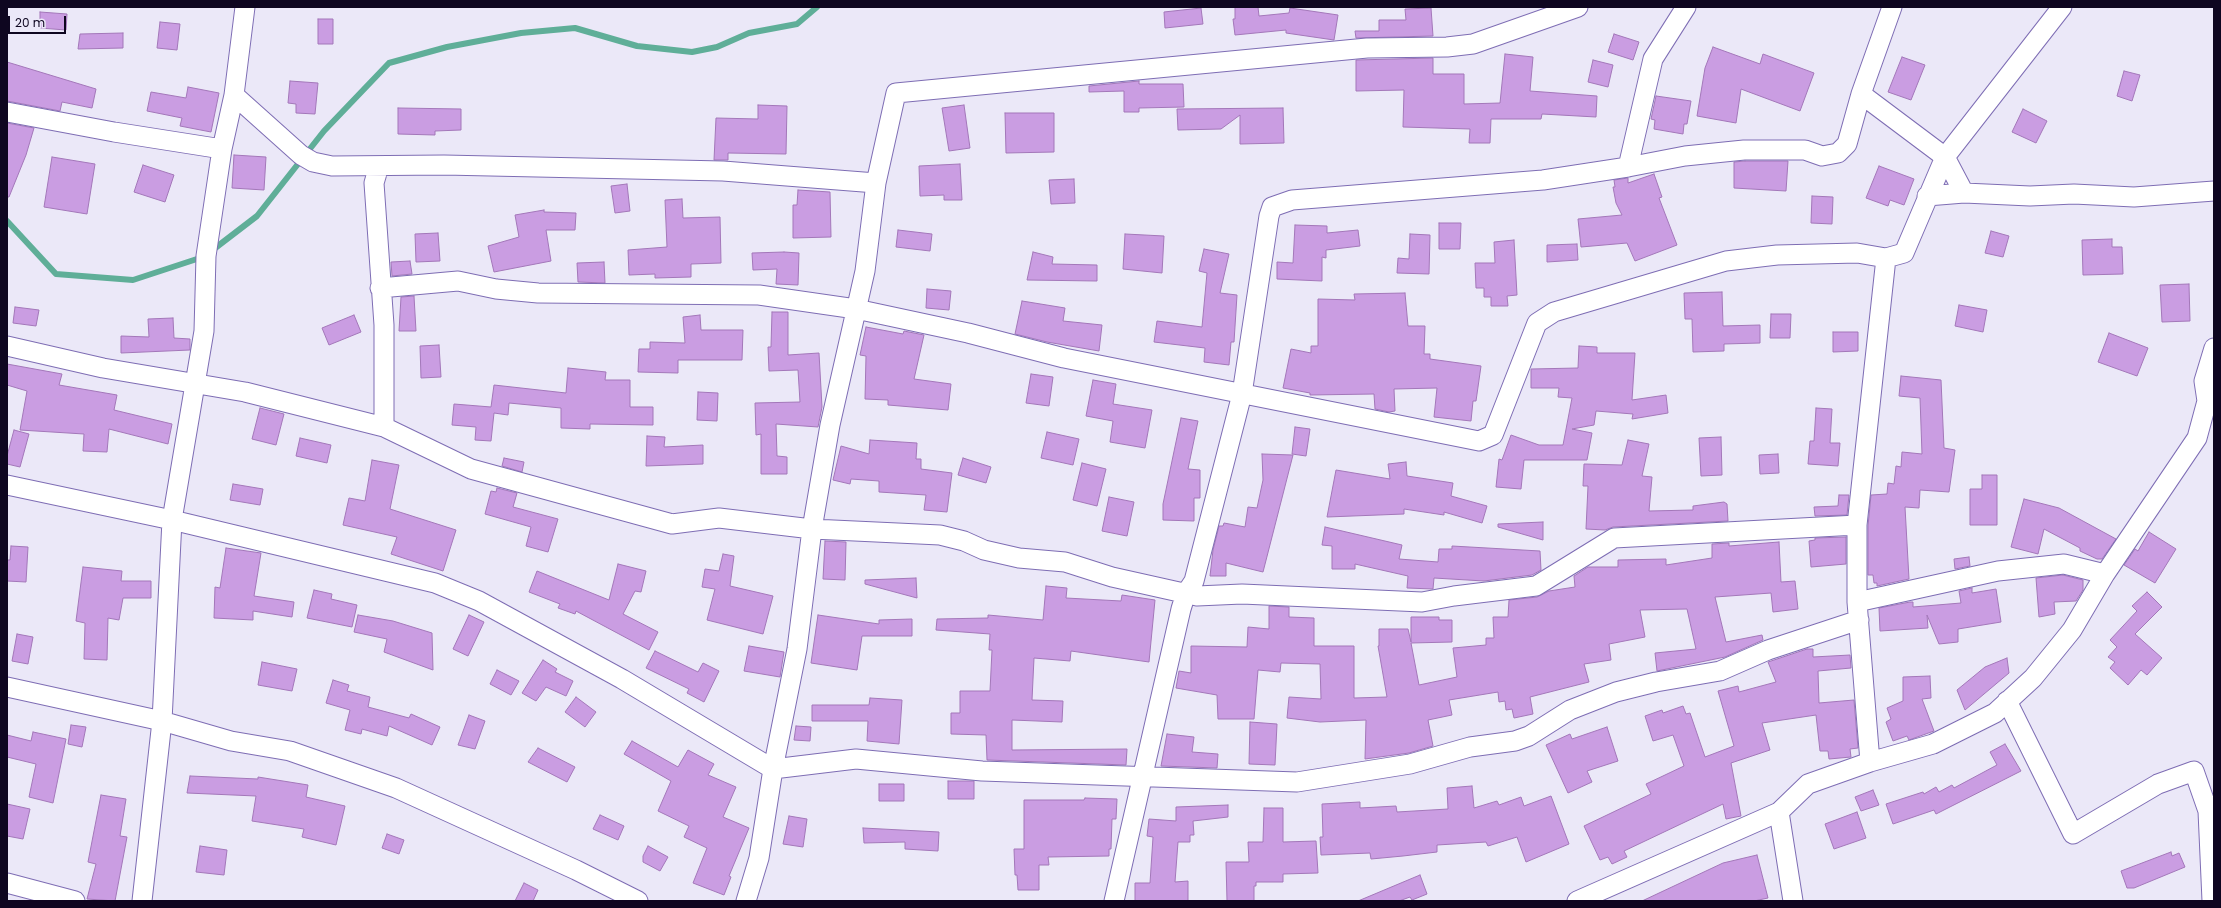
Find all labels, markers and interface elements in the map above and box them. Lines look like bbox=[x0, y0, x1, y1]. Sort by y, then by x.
scale bar bbox=[10, 8, 68, 34]
text: 20 m bbox=[15, 14, 45, 31]

